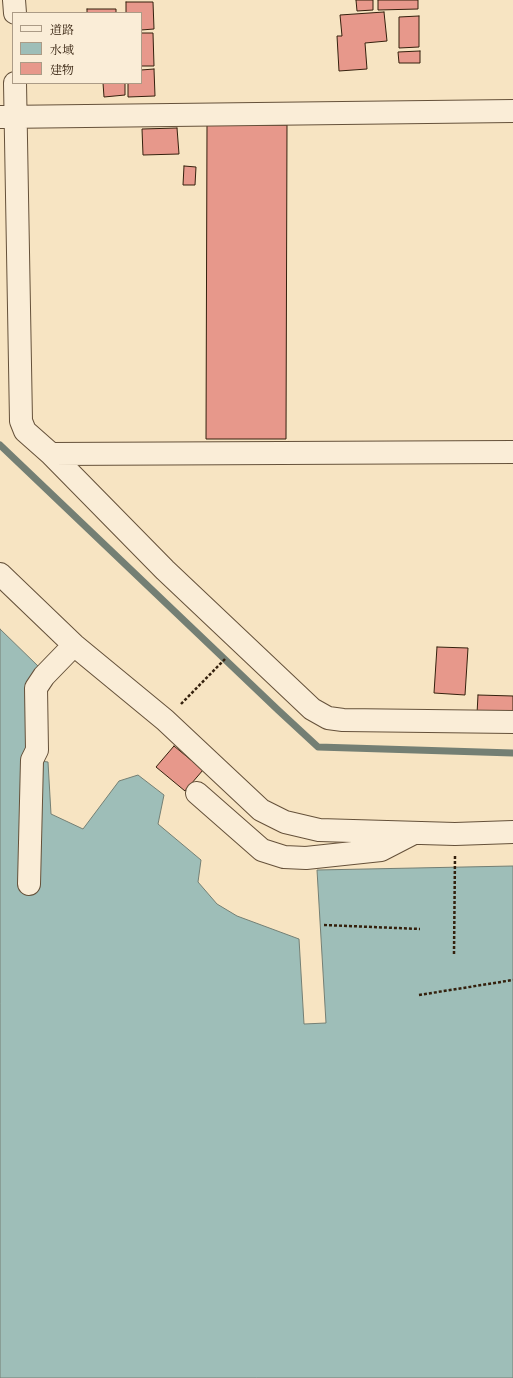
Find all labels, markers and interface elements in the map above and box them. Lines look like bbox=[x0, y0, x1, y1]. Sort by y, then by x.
legend bbox=[12, 12, 142, 84]
text: 道路 bbox=[50, 23, 74, 37]
text: 水域 bbox=[50, 43, 74, 57]
text: 建物 bbox=[50, 63, 74, 77]

